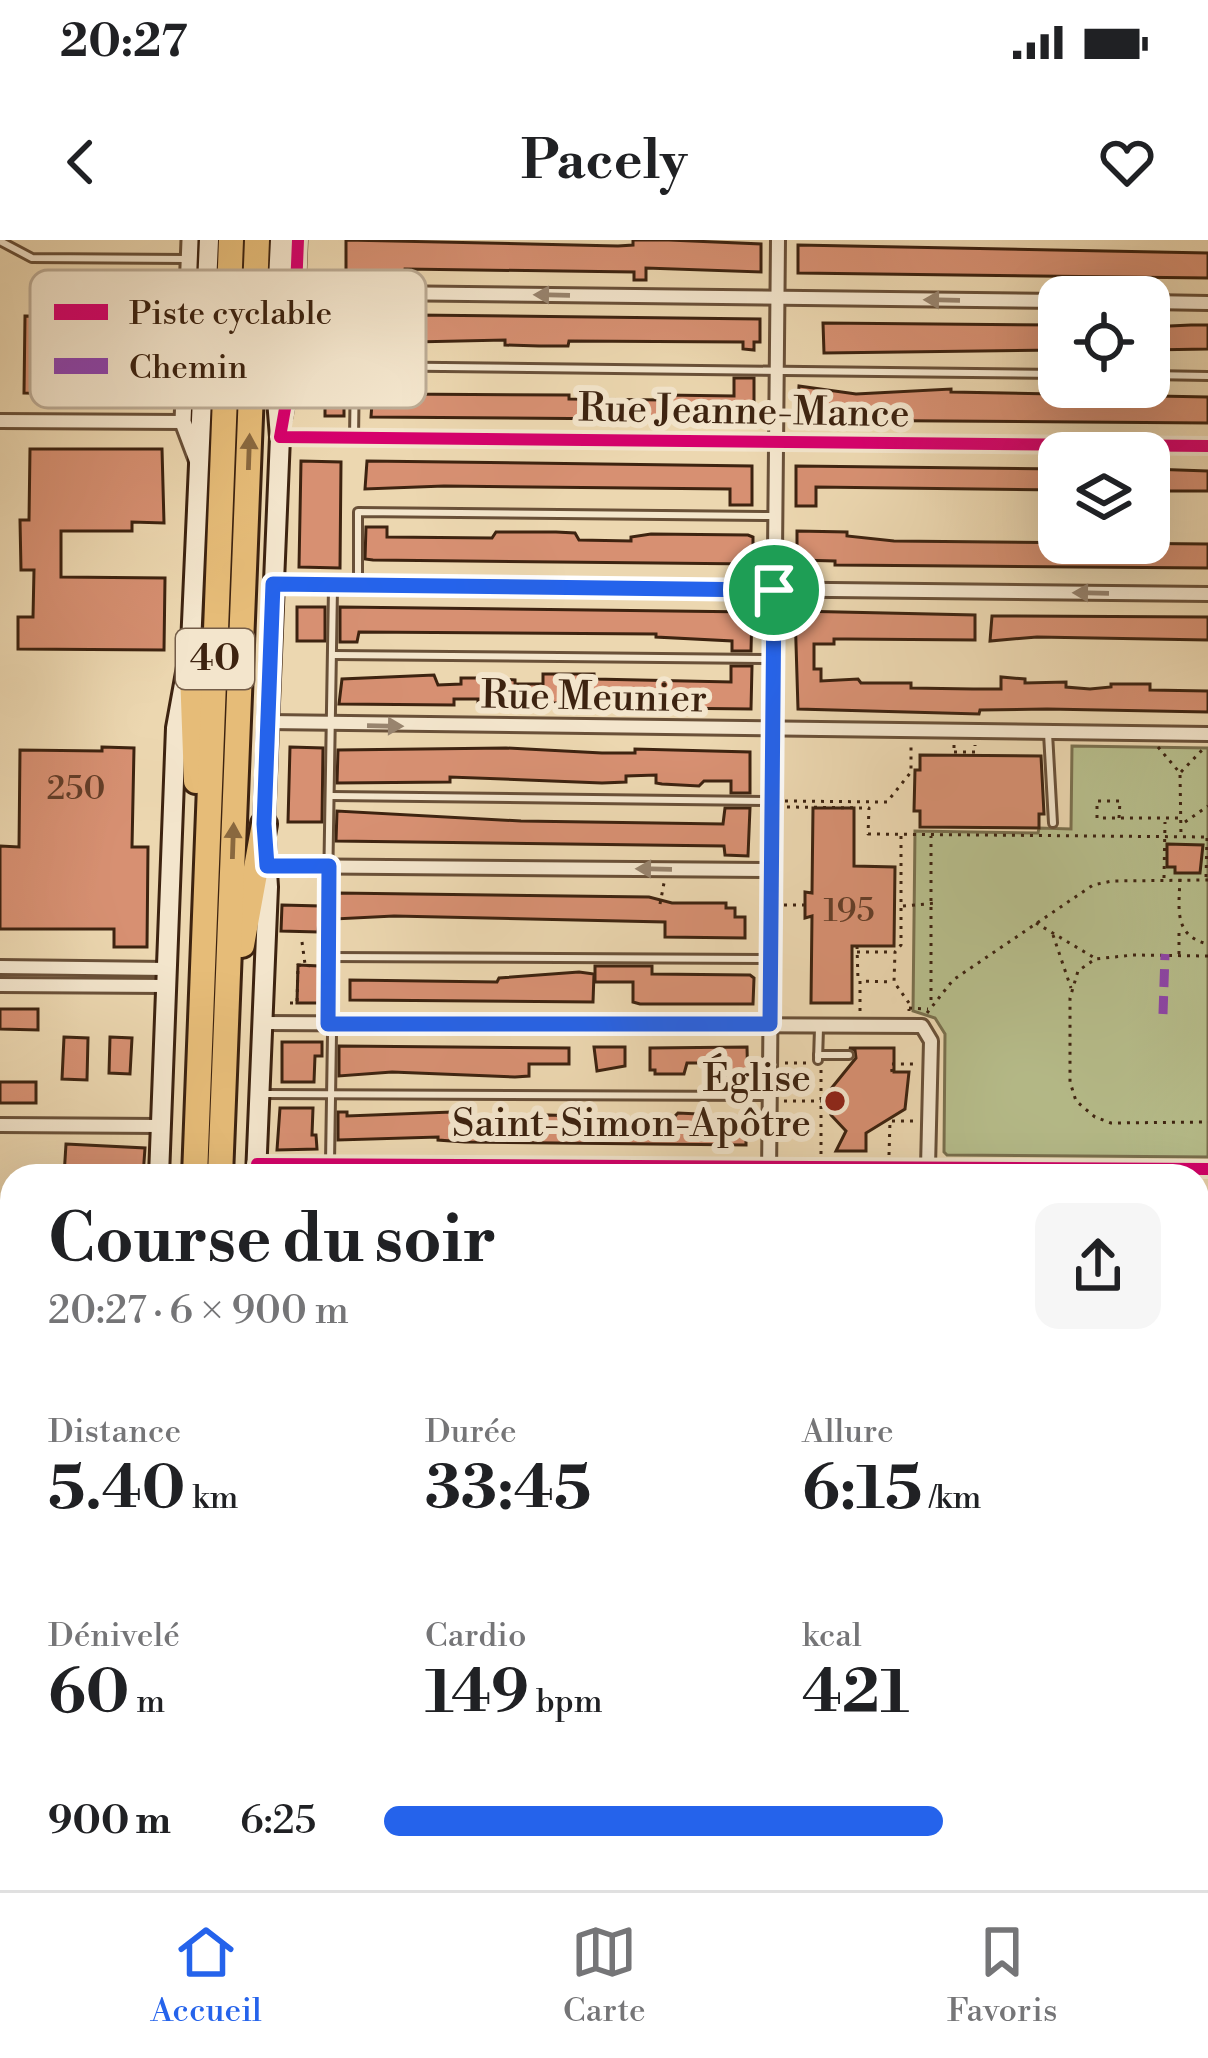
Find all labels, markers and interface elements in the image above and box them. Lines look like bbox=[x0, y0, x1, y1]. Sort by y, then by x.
text: 20:27 bbox=[60, 14, 188, 71]
text: Pacely bbox=[521, 128, 687, 196]
icon: back bbox=[48, 129, 114, 195]
icon: heart bbox=[1094, 129, 1160, 195]
legend bbox=[30, 270, 426, 408]
map controls bbox=[1038, 276, 1170, 564]
button: locate bbox=[1038, 276, 1170, 408]
one-way arrow bbox=[532, 286, 570, 305]
one-way arrow bbox=[922, 290, 960, 309]
text: Piste cyclable bbox=[129, 294, 332, 335]
text: Chemin bbox=[129, 348, 248, 389]
street label: Rue Jeanne-Mance bbox=[578, 385, 910, 439]
one-way arrow bbox=[240, 432, 259, 470]
button: layers bbox=[1038, 432, 1170, 564]
pin bbox=[723, 539, 825, 641]
icon: arrive bbox=[741, 557, 807, 623]
one-way arrow bbox=[1071, 583, 1109, 602]
road number: 40 bbox=[176, 629, 254, 689]
street label: Rue Meunier bbox=[481, 672, 707, 724]
one-way arrow bbox=[367, 716, 405, 736]
house number: 250 bbox=[47, 769, 105, 810]
one-way arrow bbox=[224, 821, 243, 859]
one-way arrow bbox=[634, 860, 672, 879]
house number: 195 bbox=[823, 891, 875, 932]
place label: Église Saint-Simon-Apôtre bbox=[452, 1053, 811, 1149]
marker: Église Saint-Simon-Apôtre bbox=[822, 1088, 848, 1114]
text: Course du soir bbox=[48, 1200, 496, 1283]
button: share bbox=[1035, 1203, 1161, 1329]
text: 20:27 · 6 × 900 m bbox=[48, 1287, 349, 1336]
text: Distance bbox=[48, 1412, 181, 1453]
text: Durée bbox=[425, 1412, 517, 1453]
text: Allure bbox=[802, 1412, 894, 1453]
text: 5.40 bbox=[48, 1453, 185, 1528]
text: 33:45 bbox=[425, 1453, 591, 1528]
text: 6:15 bbox=[802, 1453, 922, 1528]
text: km bbox=[185, 1478, 238, 1519]
text: /km bbox=[922, 1478, 981, 1519]
text: Dénivelé bbox=[48, 1616, 180, 1657]
text: Cardio bbox=[425, 1616, 527, 1657]
text: kcal bbox=[802, 1616, 862, 1657]
text: 60 bbox=[48, 1657, 129, 1732]
text: 149 bbox=[425, 1657, 529, 1732]
text: 421 bbox=[802, 1657, 909, 1732]
text: m bbox=[129, 1682, 165, 1723]
text: bpm bbox=[529, 1682, 603, 1723]
text: 900 m bbox=[48, 1797, 171, 1846]
text: 6:25 bbox=[240, 1797, 316, 1846]
tab: Accueil bbox=[151, 1919, 262, 2032]
tab: Carte bbox=[563, 1919, 646, 2032]
tab: Favoris bbox=[947, 1919, 1057, 2032]

